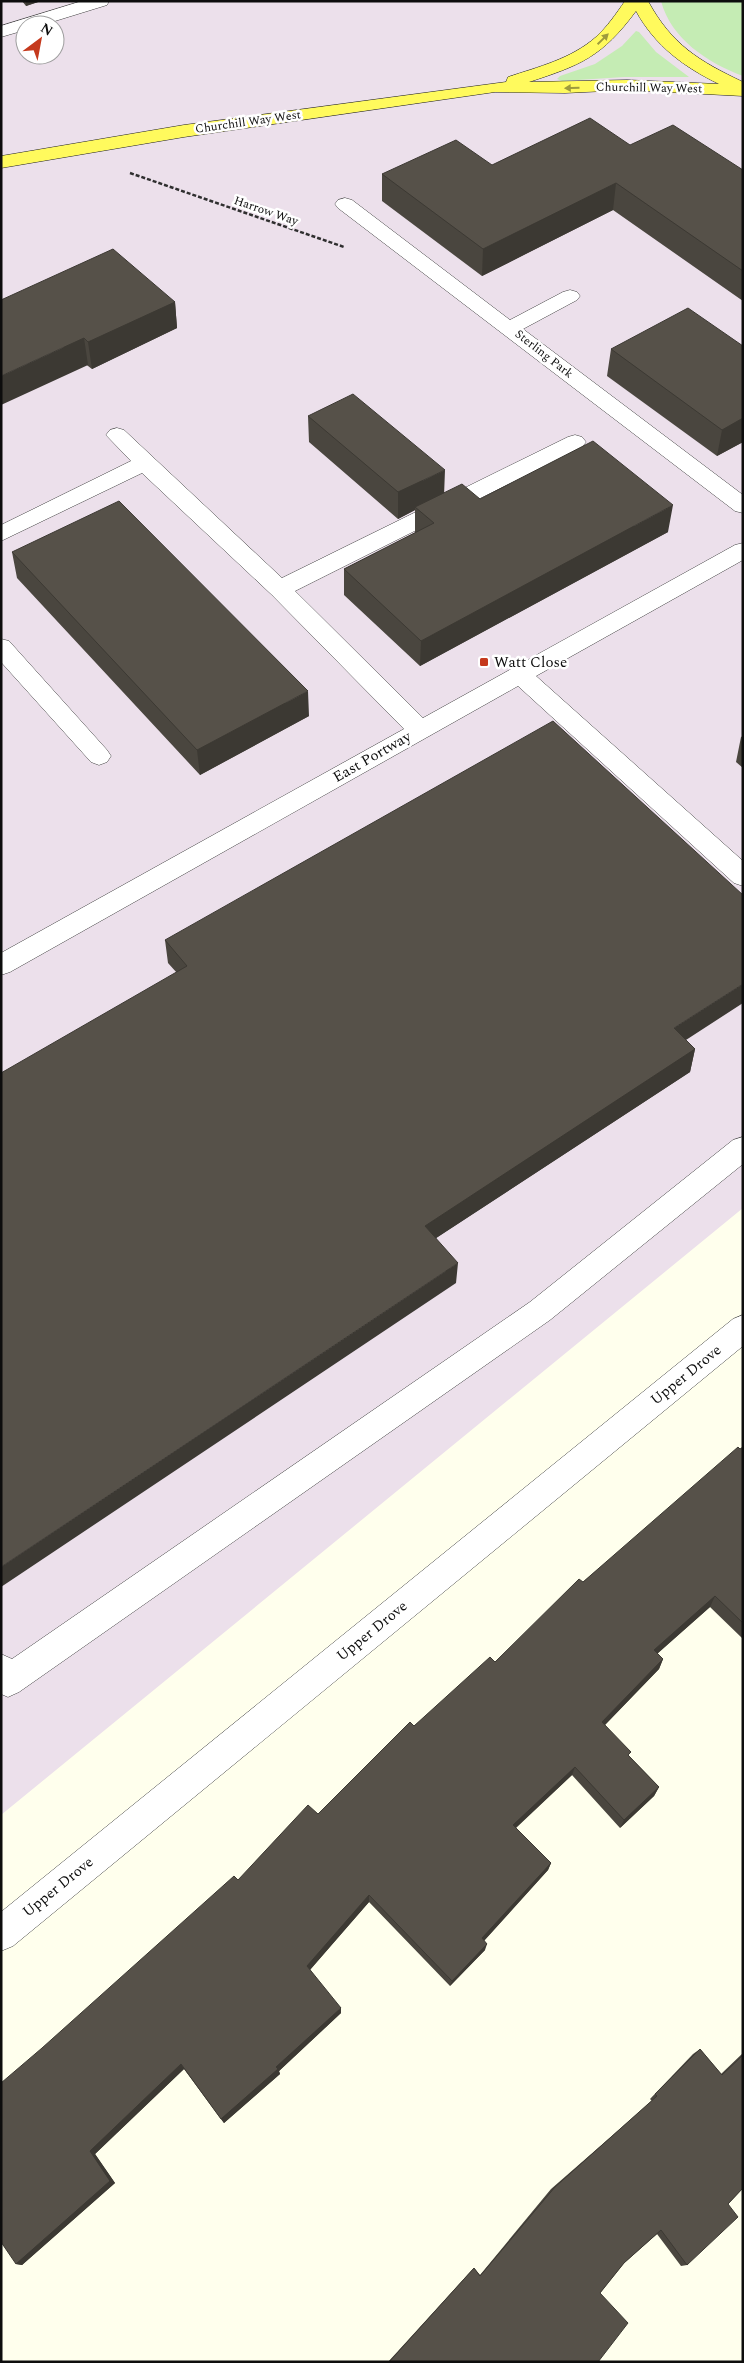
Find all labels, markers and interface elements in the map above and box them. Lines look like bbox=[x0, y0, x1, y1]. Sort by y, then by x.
north arrow bbox=[15, 15, 65, 65]
text: N bbox=[36, 17, 57, 41]
one-way arrow bbox=[597, 33, 609, 45]
street label: Churchill Way West bbox=[596, 78, 702, 98]
one-way arrow bbox=[563, 84, 579, 92]
street label: Churchill Way West bbox=[194, 105, 302, 139]
street label: Harrow Way bbox=[231, 191, 302, 231]
street label: Sterling Park bbox=[511, 325, 578, 383]
place label: Watt Close bbox=[494, 651, 567, 674]
marker: Watt Close bbox=[478, 656, 490, 668]
street label: East Portway bbox=[329, 725, 416, 789]
street label: Upper Drove bbox=[645, 1339, 727, 1411]
street label: Upper Drove bbox=[331, 1595, 413, 1667]
street label: Upper Drove bbox=[17, 1851, 99, 1923]

